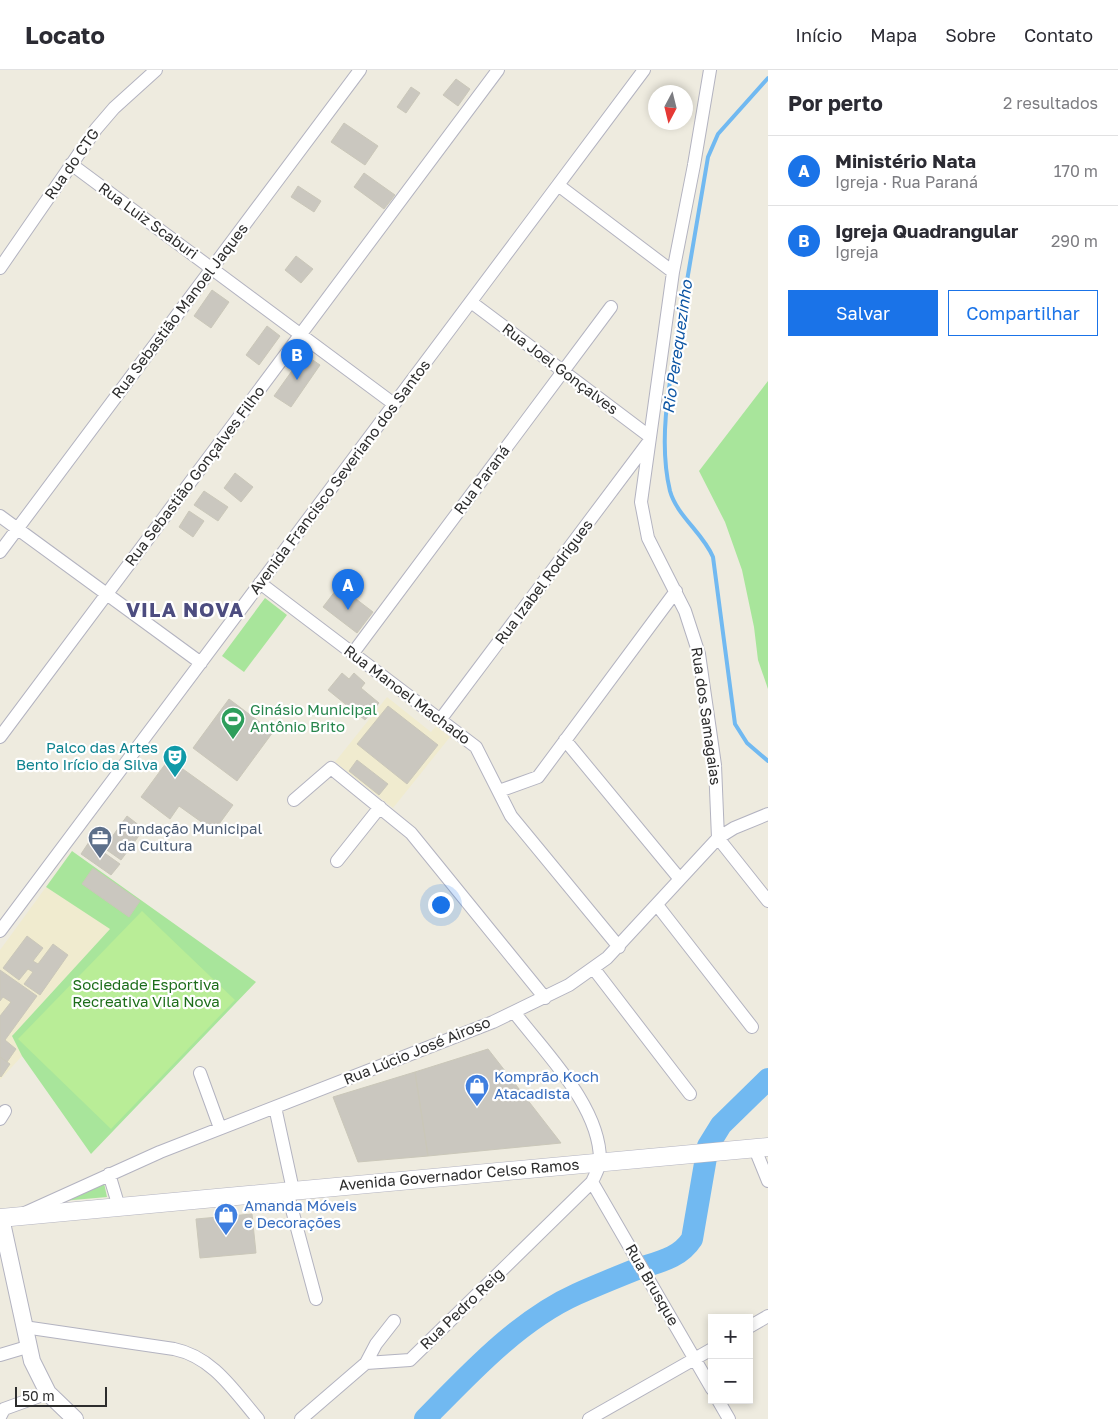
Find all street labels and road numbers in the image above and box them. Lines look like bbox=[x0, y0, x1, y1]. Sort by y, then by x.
street label: Rua do CTG bbox=[40, 124, 102, 202]
street label: Rua Luiz Scaburi bbox=[95, 178, 202, 262]
street label: Rua Sebastião Manoel Jaques bbox=[107, 219, 251, 402]
street label: Rua Joel Gonçalves bbox=[499, 319, 622, 418]
street label: Avenida Francisco Severiano dos Santos bbox=[246, 356, 434, 598]
street label: Rua Sebastião Gonçalves Filho bbox=[121, 382, 268, 569]
street label: Rua Paraná bbox=[450, 442, 513, 517]
street label: Rua Izabel Rodrigues bbox=[490, 515, 596, 647]
street label: Rua Manoel Machado bbox=[341, 641, 474, 748]
street label: Rua dos Samagaias bbox=[688, 646, 726, 786]
street label: Rua Lúcio José Airoso bbox=[341, 1012, 493, 1088]
street label: Avenida Governador Celso Ramos bbox=[338, 1155, 580, 1193]
street label: Rua Brusque bbox=[622, 1241, 684, 1329]
street label: Rua Pedro Reig bbox=[416, 1264, 507, 1353]

